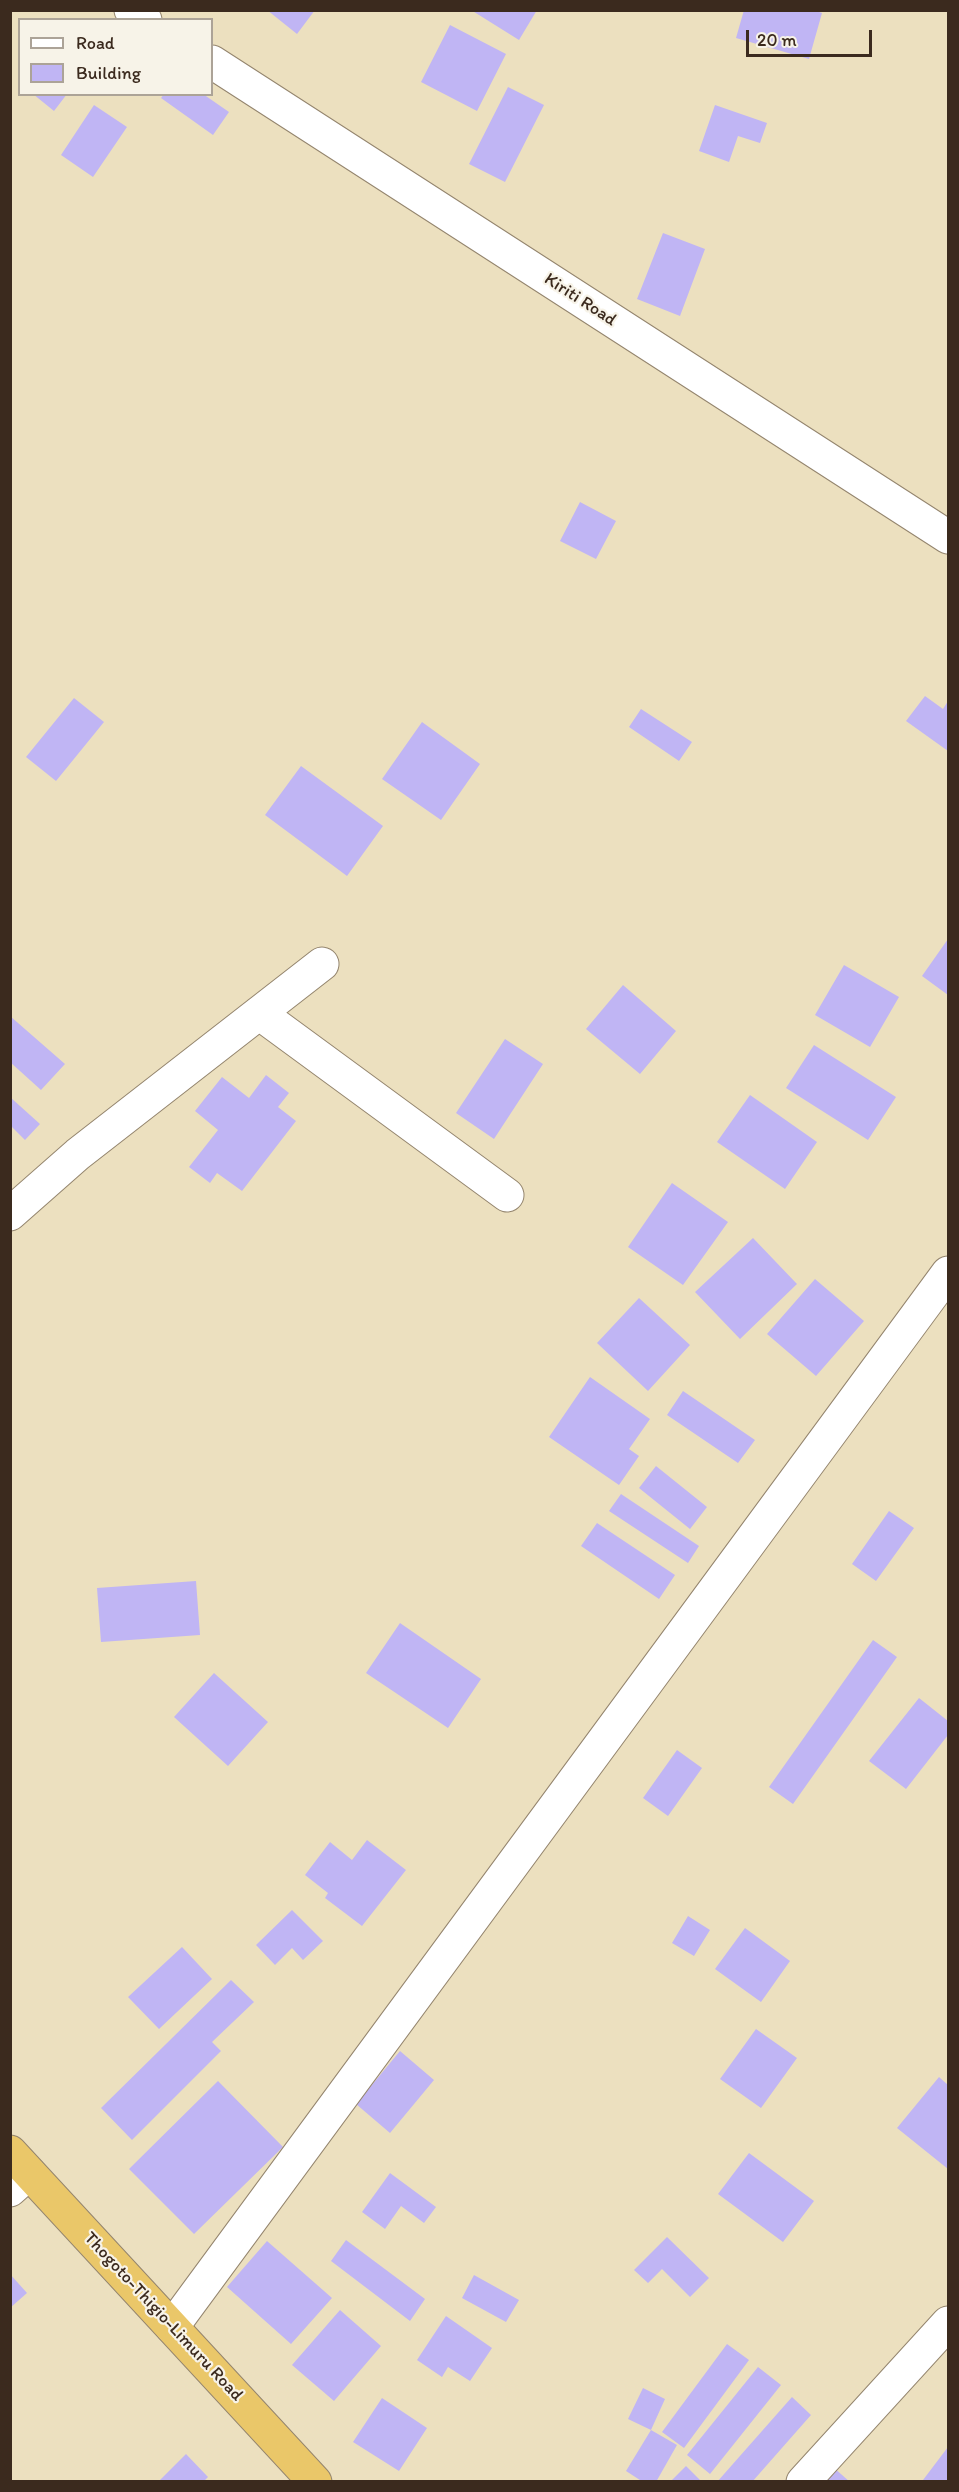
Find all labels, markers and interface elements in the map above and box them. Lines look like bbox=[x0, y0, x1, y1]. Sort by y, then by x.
legend bbox=[18, 18, 213, 96]
scale bar bbox=[749, 18, 875, 56]
text: 20 m bbox=[757, 29, 797, 51]
text: Road bbox=[76, 32, 115, 54]
text: Building bbox=[76, 62, 141, 84]
street label: Kiriti Road bbox=[540, 269, 620, 331]
street label: Thogoto-Thigio-Limuru Road bbox=[79, 2228, 247, 2406]

